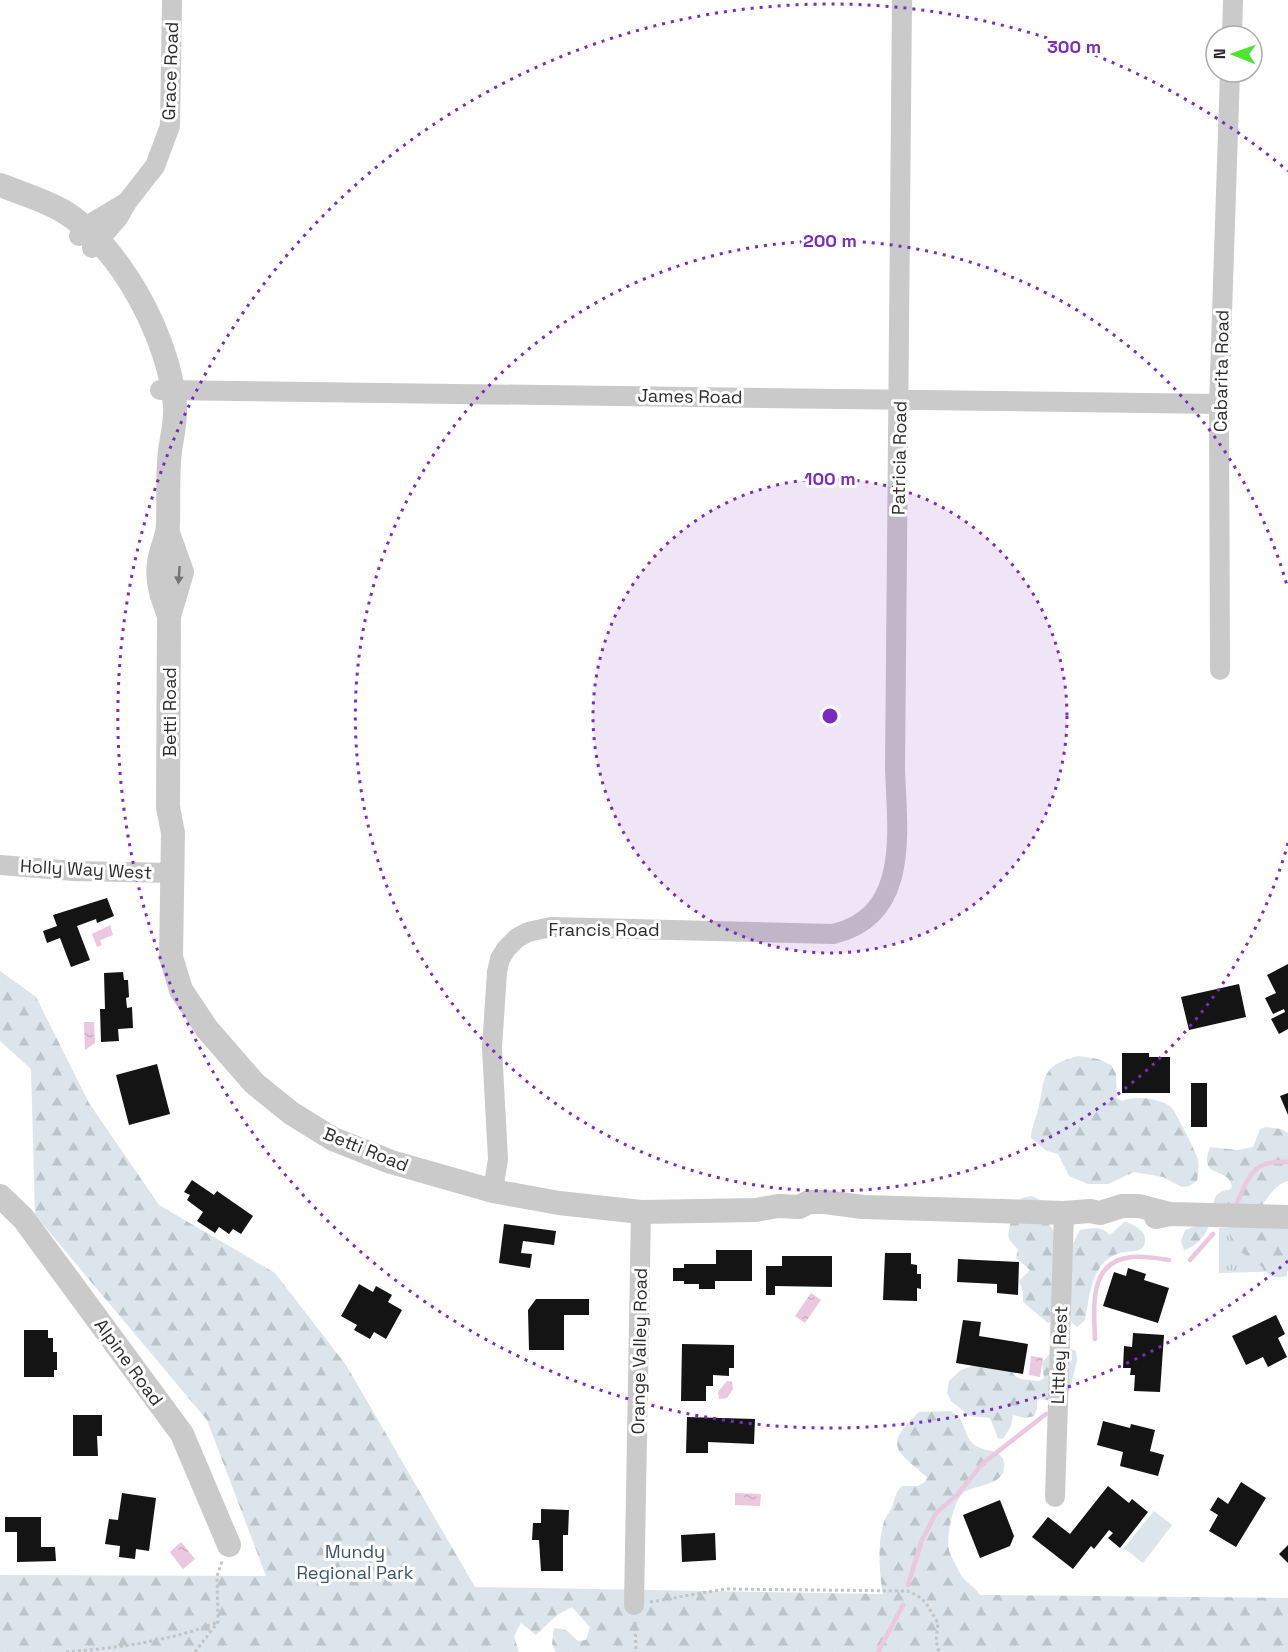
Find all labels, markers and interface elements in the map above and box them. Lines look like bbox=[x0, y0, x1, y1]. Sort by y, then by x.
street label: Grace Road bbox=[157, 21, 183, 121]
north arrow bbox=[1204, 24, 1264, 84]
text: 300 m bbox=[1047, 35, 1101, 58]
text: N bbox=[1209, 48, 1230, 59]
text: 200 m bbox=[803, 229, 857, 252]
street label: Cabarita Road bbox=[1208, 310, 1234, 432]
street label: James Road bbox=[637, 384, 743, 408]
street label: Patricia Road bbox=[887, 401, 911, 515]
text: 100 m bbox=[804, 467, 856, 490]
one-way arrow bbox=[174, 565, 184, 584]
street label: Betti Road bbox=[158, 667, 181, 757]
centre of rings bbox=[820, 706, 840, 726]
street label: Holly Way West bbox=[19, 854, 153, 884]
street label: Francis Road bbox=[548, 918, 660, 941]
street label: Betti Road bbox=[320, 1122, 412, 1176]
street label: Orange Valley Road bbox=[626, 1267, 652, 1435]
street label: Littley Rest bbox=[1046, 1305, 1072, 1405]
street label: Alpine Road bbox=[90, 1314, 168, 1410]
park label: Mundy Regional Park bbox=[297, 1540, 414, 1584]

